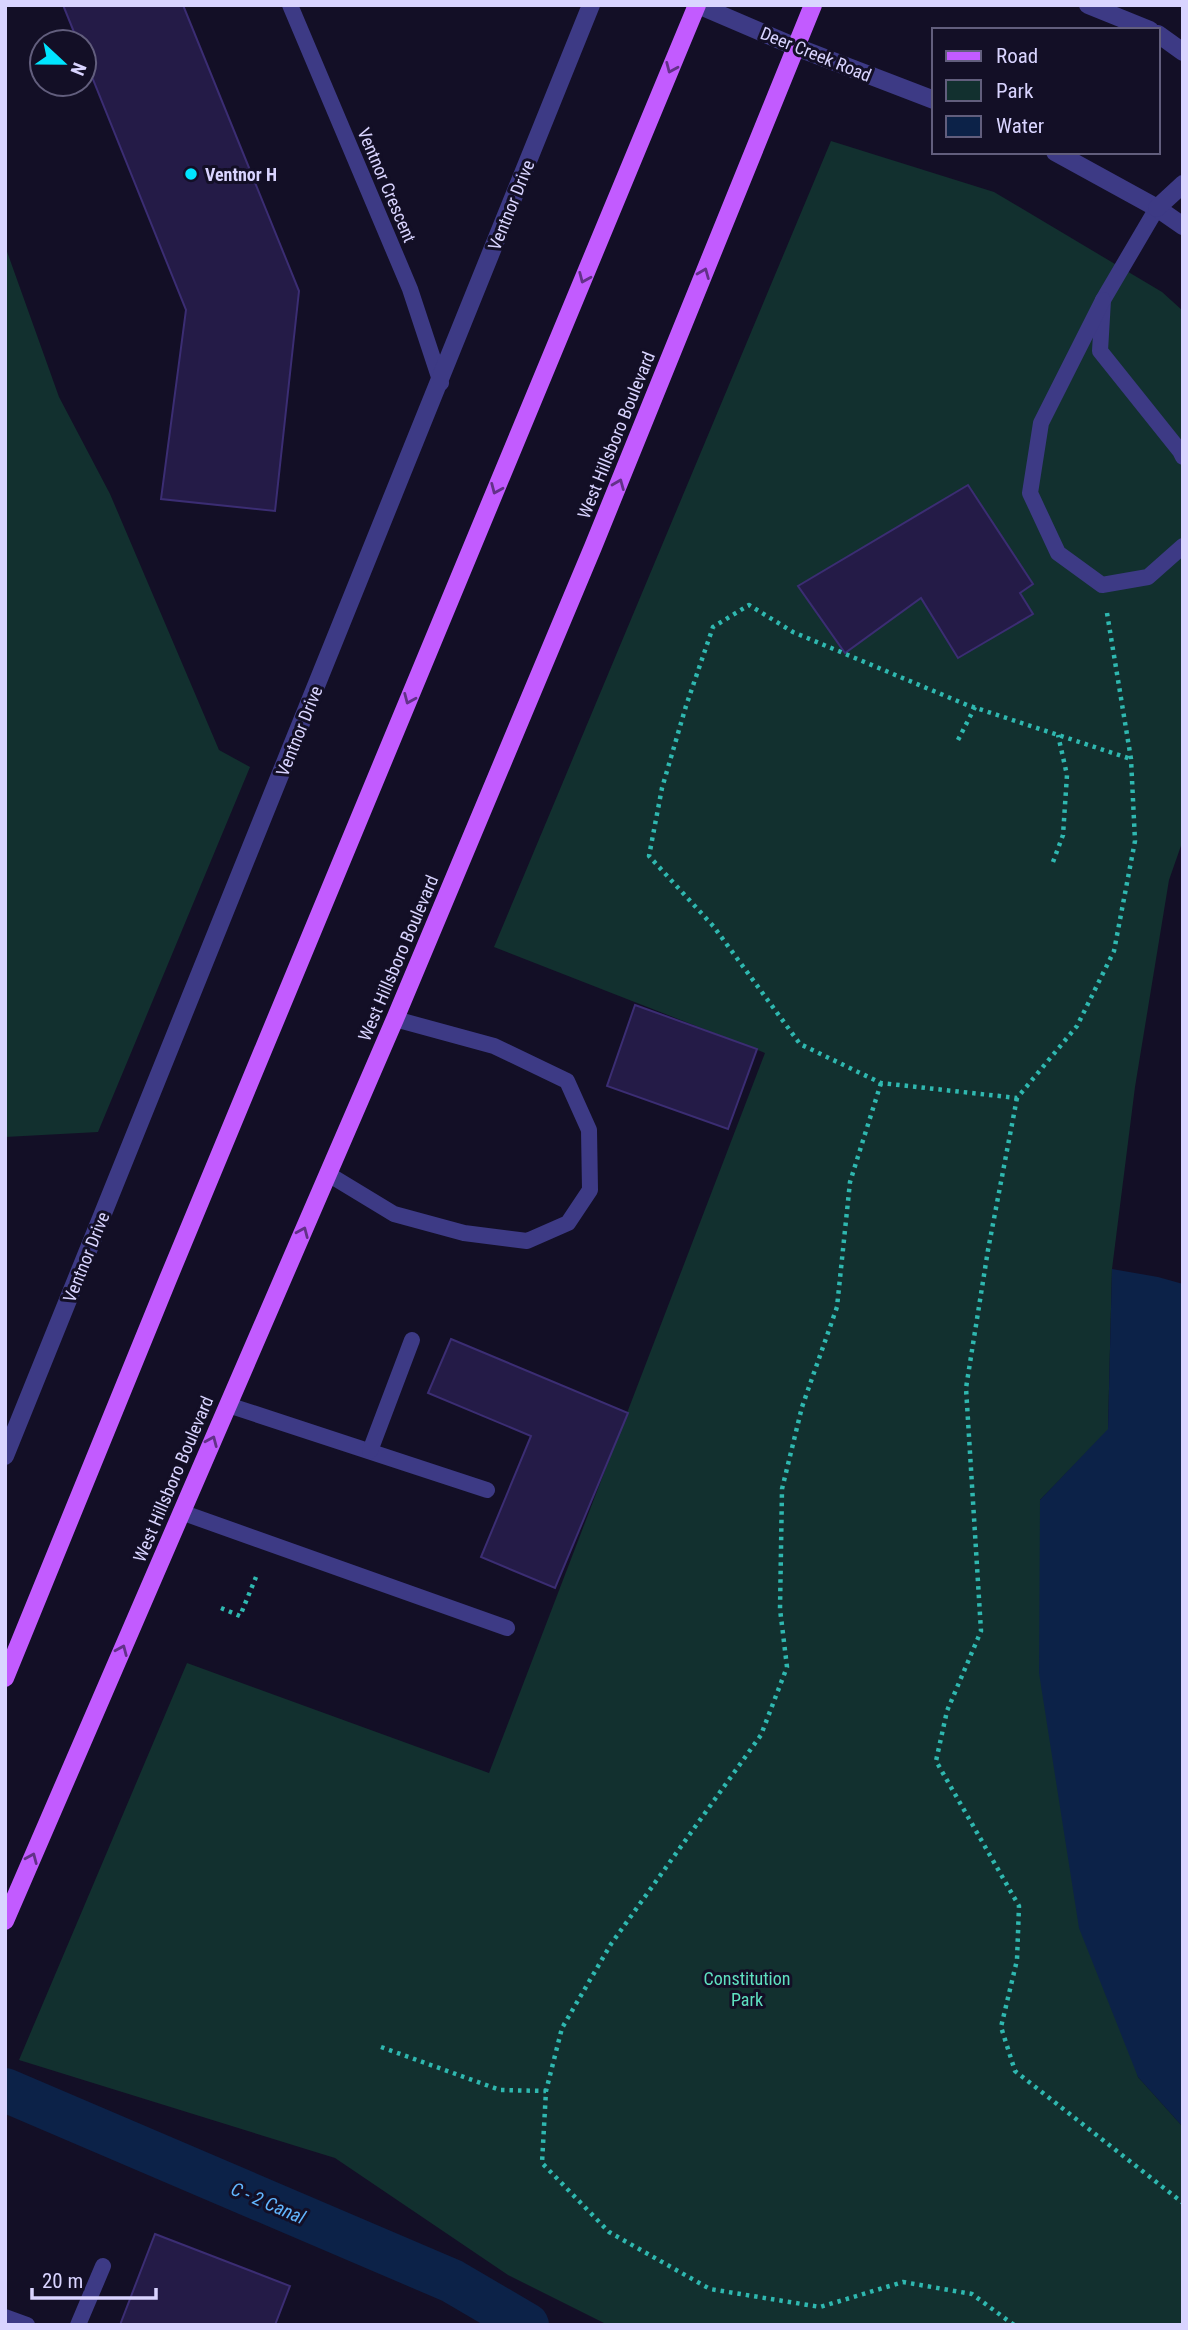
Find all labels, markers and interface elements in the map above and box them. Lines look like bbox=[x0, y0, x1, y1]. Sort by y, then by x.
street label: Deer Creek Road bbox=[758, 22, 874, 86]
north arrow bbox=[28, 28, 98, 98]
legend bbox=[932, 28, 1160, 154]
text: Road bbox=[996, 44, 1038, 68]
text: N bbox=[65, 59, 91, 79]
one-way arrow bbox=[665, 61, 679, 74]
text: Park bbox=[996, 79, 1034, 103]
text: Water bbox=[996, 114, 1044, 138]
street label: Ventnor Crescent bbox=[353, 125, 421, 245]
street label: Ventnor Drive bbox=[483, 157, 539, 253]
place label: Ventnor H bbox=[205, 164, 277, 185]
marker: Ventnor H bbox=[183, 166, 199, 182]
one-way arrow bbox=[696, 268, 710, 280]
one-way arrow bbox=[578, 272, 592, 284]
street label: West Hillsboro Boulevard bbox=[573, 348, 659, 522]
one-way arrow bbox=[610, 479, 624, 491]
one-way arrow bbox=[491, 482, 505, 494]
street label: Ventnor Drive bbox=[271, 683, 327, 779]
one-way arrow bbox=[403, 691, 417, 704]
street label: West Hillsboro Boulevard bbox=[354, 872, 442, 1044]
street label: Ventnor Drive bbox=[58, 1209, 114, 1305]
one-way arrow bbox=[295, 1227, 309, 1239]
street label: West Hillsboro Boulevard bbox=[129, 1393, 217, 1565]
one-way arrow bbox=[204, 1435, 218, 1447]
one-way arrow bbox=[114, 1644, 128, 1657]
one-way arrow bbox=[24, 1853, 38, 1866]
park label: Constitution Park bbox=[704, 1968, 790, 2010]
water label: C - 2 Canal bbox=[227, 2177, 309, 2229]
scale bar bbox=[32, 2256, 156, 2300]
text: 20 m bbox=[42, 2269, 83, 2293]

